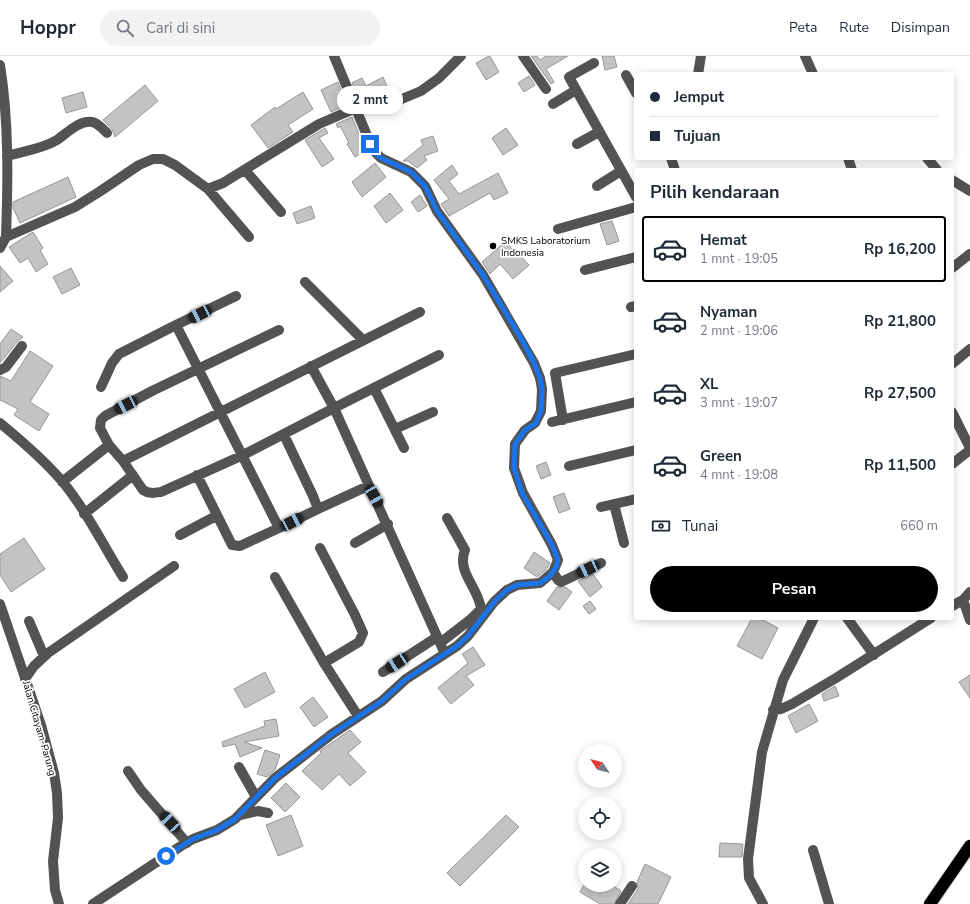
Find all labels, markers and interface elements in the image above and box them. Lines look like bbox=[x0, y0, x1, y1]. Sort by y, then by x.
search box bbox=[100, 10, 380, 46]
text: Hoppr bbox=[20, 15, 76, 41]
icon: search bbox=[114, 17, 136, 39]
text: Cari di sini bbox=[146, 18, 215, 38]
text: Peta bbox=[789, 18, 817, 37]
text: Rute bbox=[839, 18, 869, 37]
text: Disimpan bbox=[891, 18, 950, 37]
callout: 2 mnt bbox=[337, 86, 403, 114]
text: Jemput bbox=[674, 87, 724, 107]
text: 2 mnt bbox=[352, 91, 388, 109]
text: Tujuan bbox=[674, 126, 720, 146]
route end bbox=[361, 135, 379, 153]
text: Pilih kendaraan bbox=[650, 180, 780, 204]
text: Hemat bbox=[700, 230, 747, 250]
icon: car bbox=[652, 231, 688, 267]
place label: SMKS Laboratorium Indonesia bbox=[501, 234, 590, 260]
text: Rp 16,200 bbox=[864, 239, 936, 259]
marker: SMKS Laboratorium Indonesia bbox=[488, 241, 498, 251]
text: 1 mnt · 19:05 bbox=[700, 250, 778, 268]
text: Nyaman bbox=[700, 302, 757, 322]
car bbox=[187, 303, 213, 325]
icon: car bbox=[652, 303, 688, 339]
text: Rp 21,800 bbox=[864, 311, 936, 331]
text: 2 mnt · 19:06 bbox=[700, 322, 778, 340]
text: XL bbox=[700, 374, 719, 394]
icon: car bbox=[652, 375, 688, 411]
text: Rp 27,500 bbox=[864, 383, 936, 403]
car bbox=[113, 394, 139, 416]
text: 3 mnt · 19:07 bbox=[700, 394, 778, 412]
text: Green bbox=[700, 446, 742, 466]
icon: car bbox=[652, 447, 688, 483]
text: Rp 11,500 bbox=[864, 455, 936, 475]
text: 4 mnt · 19:08 bbox=[700, 466, 778, 484]
car bbox=[363, 483, 385, 509]
car bbox=[279, 511, 305, 533]
icon: cash bbox=[650, 515, 672, 537]
text: Tunai bbox=[682, 516, 718, 536]
text: 660 m bbox=[900, 517, 938, 535]
car bbox=[575, 558, 601, 580]
button: Pesan bbox=[650, 566, 938, 612]
car bbox=[384, 651, 410, 675]
street label: Jalan Citayam-Parung bbox=[19, 678, 59, 777]
north arrow bbox=[578, 744, 622, 788]
map controls bbox=[578, 744, 622, 892]
button: locate bbox=[578, 796, 622, 840]
car bbox=[157, 809, 183, 835]
route start bbox=[157, 847, 175, 865]
button: layers bbox=[578, 848, 622, 892]

